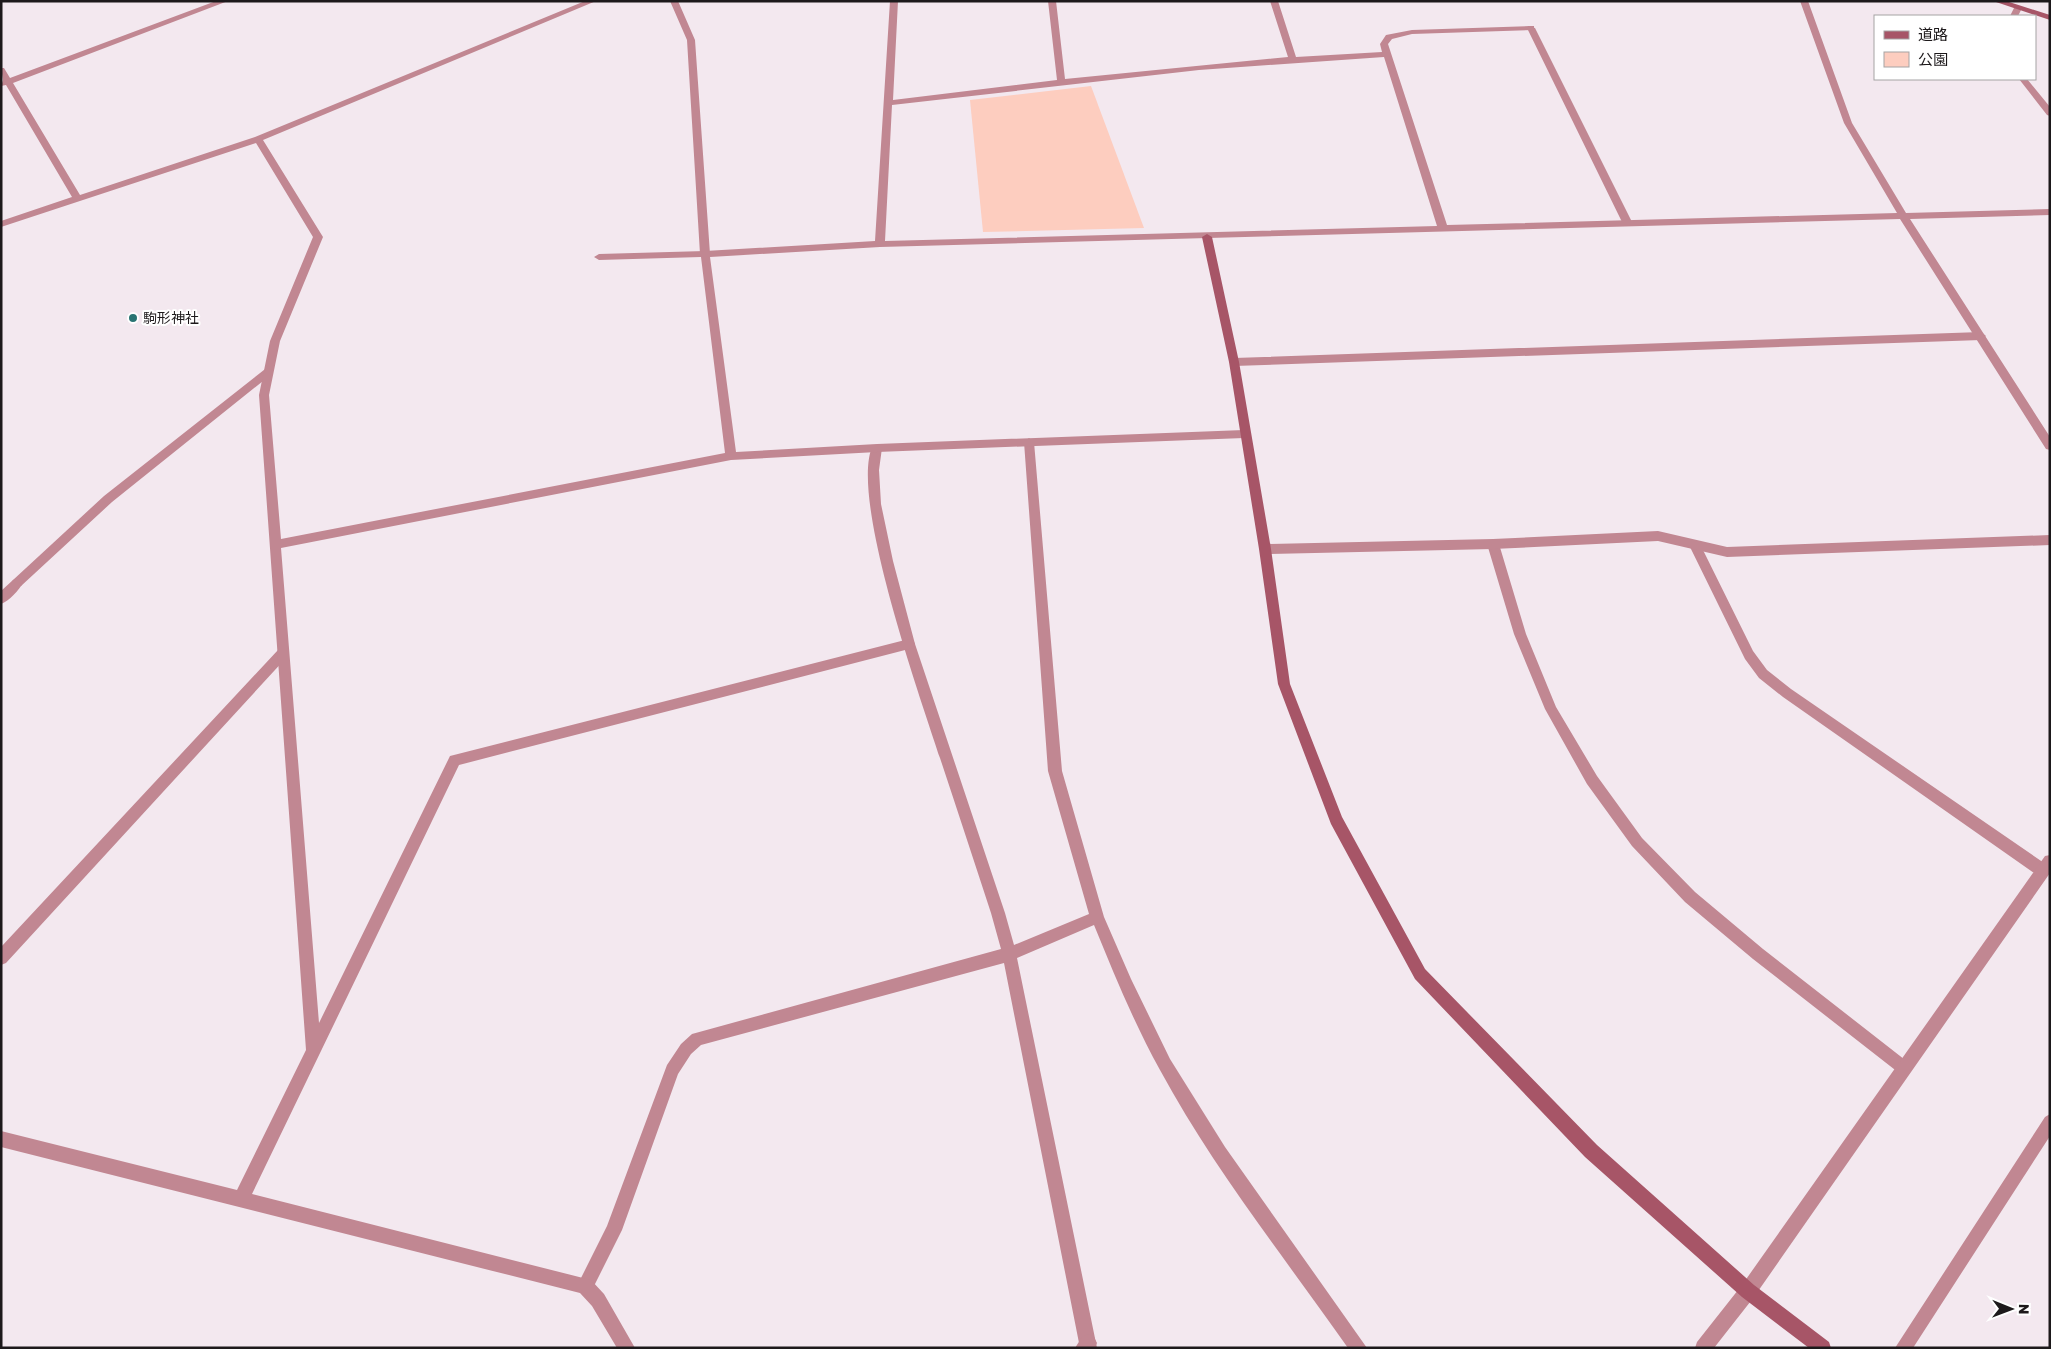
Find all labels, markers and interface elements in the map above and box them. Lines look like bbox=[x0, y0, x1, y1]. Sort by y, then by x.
legend bbox=[1874, 15, 2036, 80]
text: 道路 bbox=[1918, 25, 1948, 43]
text: 公園 bbox=[1918, 50, 1948, 68]
place label: 駒形神社 bbox=[143, 309, 199, 326]
marker: 駒形神社 bbox=[127, 312, 139, 324]
north arrow bbox=[1986, 1284, 2036, 1334]
text: N bbox=[2016, 1304, 2033, 1315]

